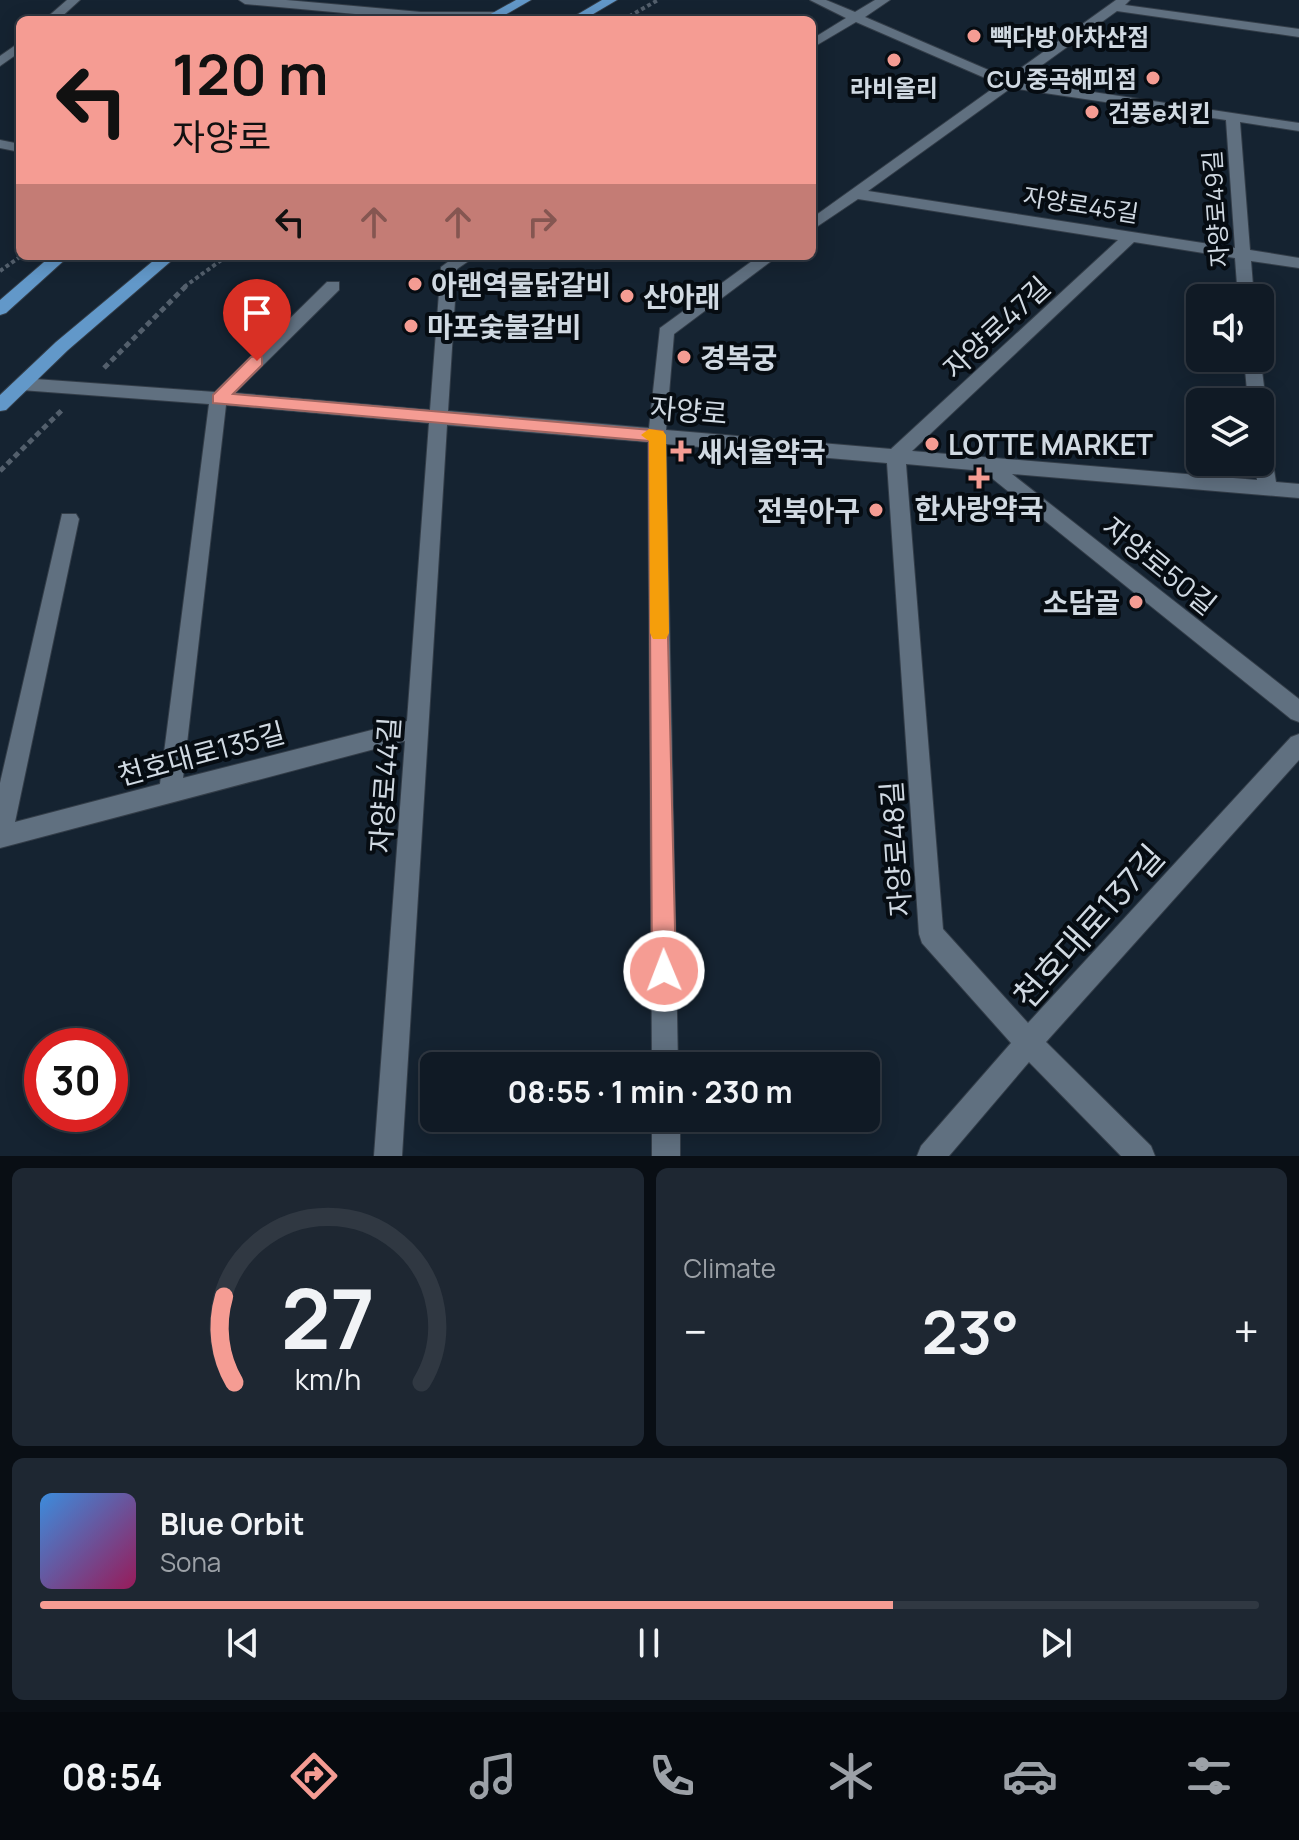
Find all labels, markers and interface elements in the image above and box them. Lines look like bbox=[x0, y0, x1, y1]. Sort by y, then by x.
place label: 빽다방 아차산점 bbox=[990, 20, 1149, 53]
marker: 빽다방 아차산점 bbox=[965, 27, 983, 45]
text: 120 m bbox=[172, 35, 328, 112]
icon: left bbox=[40, 48, 144, 152]
marker: 라비올리 bbox=[885, 51, 903, 69]
place label: CU 중곡해피점 bbox=[987, 62, 1137, 95]
marker: CU 중곡해피점 bbox=[1144, 69, 1162, 87]
place label: 라비올리 bbox=[850, 71, 938, 104]
place label: 건풍e치킨 bbox=[1108, 96, 1211, 129]
marker: 건풍e치킨 bbox=[1083, 103, 1101, 121]
text: 자양로 bbox=[172, 112, 271, 161]
street label: 자양로49길 bbox=[1194, 149, 1236, 269]
street label: 자양로45길 bbox=[1021, 179, 1141, 229]
icon: left bbox=[268, 200, 312, 244]
icon: ahead bbox=[352, 200, 396, 244]
icon: ahead bbox=[436, 200, 480, 244]
icon: right bbox=[520, 200, 564, 244]
place label: 아랜역물닭갈비 bbox=[431, 265, 611, 303]
street label: 자양로47길 bbox=[934, 268, 1058, 386]
marker: 아랜역물닭갈비 bbox=[406, 275, 424, 293]
place label: 산아래 bbox=[643, 277, 720, 315]
pin bbox=[223, 279, 291, 361]
map controls bbox=[1186, 284, 1274, 476]
button: sound bbox=[1186, 284, 1274, 372]
marker: 산아래 bbox=[618, 287, 636, 305]
icon: arrive bbox=[235, 291, 279, 335]
place label: 마포숯불갈비 bbox=[427, 307, 582, 345]
marker: 마포숯불갈비 bbox=[402, 317, 420, 335]
place label: 경복궁 bbox=[700, 338, 777, 376]
marker: 경복궁 bbox=[675, 348, 693, 366]
street label: 자양로 bbox=[649, 388, 729, 432]
button: layers bbox=[1186, 388, 1274, 476]
place label: LOTTE MARKET bbox=[948, 425, 1153, 463]
place label: 새서울약국 bbox=[697, 432, 826, 470]
marker: LOTTE MARKET bbox=[923, 435, 941, 453]
marker: 새서울약국 bbox=[672, 442, 690, 460]
marker: 한사랑약국 bbox=[970, 469, 988, 487]
place label: 한사랑약국 bbox=[915, 489, 1043, 527]
place label: 전북아구 bbox=[757, 491, 860, 529]
marker: 전북아구 bbox=[867, 501, 885, 519]
street label: 자양로50길 bbox=[1095, 507, 1225, 623]
place label: 소담골 bbox=[1043, 583, 1120, 621]
marker: 소담골 bbox=[1127, 593, 1145, 611]
street label: 천호대로135길 bbox=[113, 712, 289, 794]
street label: 자양로44길 bbox=[360, 716, 408, 854]
street label: 자양로48길 bbox=[871, 780, 919, 918]
street label: 천호대로137길 bbox=[1002, 834, 1174, 1018]
position arrow bbox=[622, 929, 706, 1013]
speed limit sign: 30 bbox=[24, 1028, 128, 1132]
text: 08:55 · 1 min · 230 m bbox=[508, 1071, 792, 1112]
text: Climate bbox=[684, 1250, 776, 1286]
text: 27 bbox=[281, 1260, 375, 1374]
text: 23° bbox=[922, 1290, 1019, 1372]
text: − bbox=[684, 1301, 707, 1361]
text: + bbox=[1234, 1301, 1259, 1361]
text: km/h bbox=[295, 1360, 361, 1399]
text: Blue Orbit bbox=[160, 1503, 305, 1544]
text: Sona bbox=[160, 1544, 221, 1580]
icon: previous bbox=[221, 1621, 265, 1665]
icon: pause bbox=[627, 1621, 671, 1665]
icon: next bbox=[1034, 1621, 1078, 1665]
icon: directions bbox=[286, 1748, 342, 1804]
icon: music bbox=[465, 1748, 521, 1804]
icon: phone bbox=[644, 1748, 700, 1804]
icon: climate bbox=[823, 1748, 879, 1804]
icon: car bbox=[1002, 1748, 1058, 1804]
icon: filters bbox=[1181, 1748, 1237, 1804]
text: 08:54 bbox=[62, 1752, 163, 1801]

